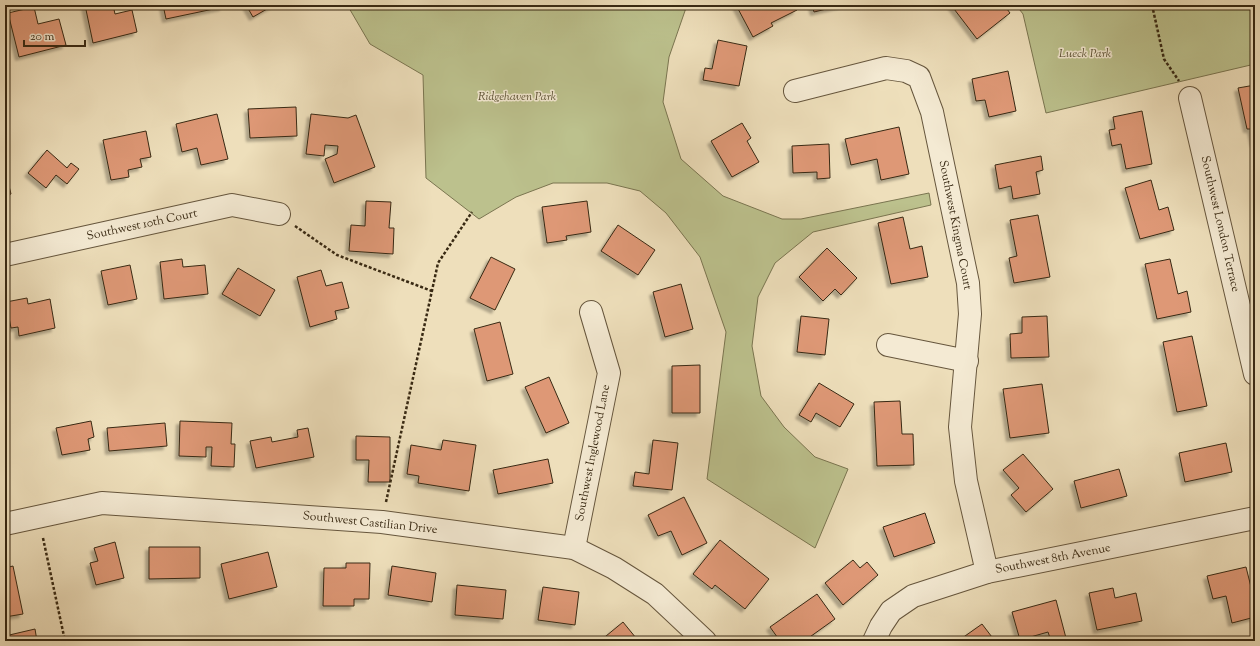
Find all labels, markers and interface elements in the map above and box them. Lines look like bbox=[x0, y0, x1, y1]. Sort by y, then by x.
scale bar bbox=[24, 22, 85, 48]
text: 20 m bbox=[30, 28, 55, 46]
park label: Lueck Park bbox=[1059, 45, 1112, 63]
park label: Ridgehaven Park bbox=[478, 88, 557, 106]
street label: Southwest London Terrace bbox=[1196, 154, 1245, 294]
street label: Southwest Kingma Court bbox=[934, 159, 976, 291]
street label: Southwest 10th Court bbox=[85, 204, 199, 246]
street label: Southwest Inglewood Lane bbox=[571, 383, 615, 523]
street label: Southwest Castilian Drive bbox=[302, 507, 439, 539]
street label: Southwest 8th Avenue bbox=[994, 539, 1113, 579]

